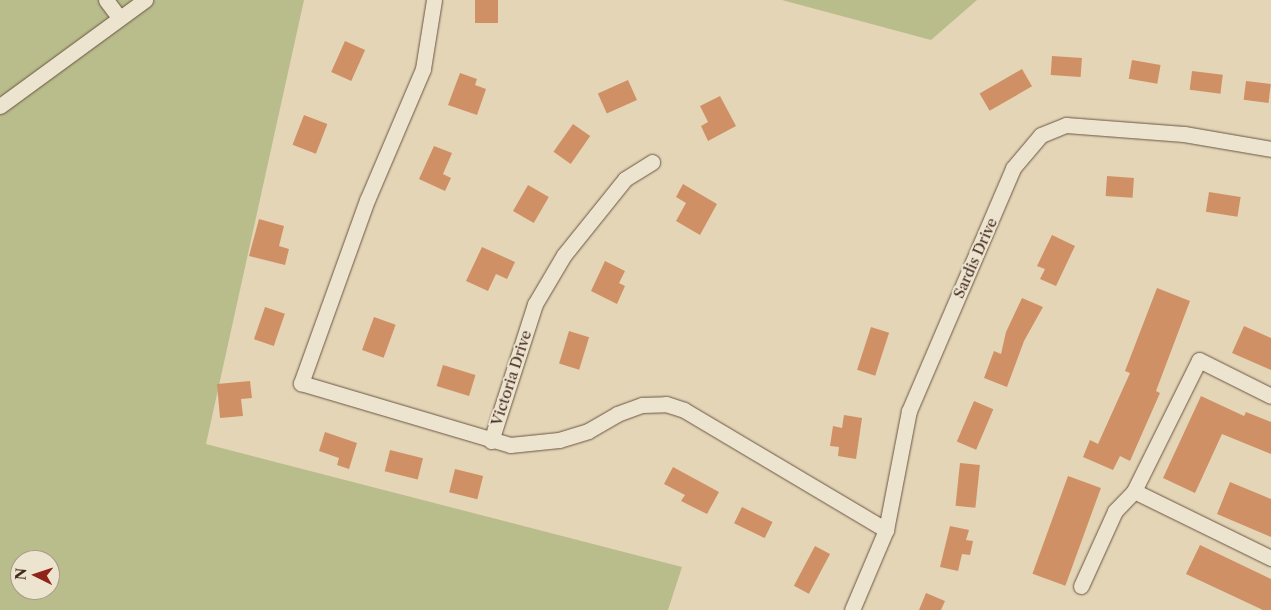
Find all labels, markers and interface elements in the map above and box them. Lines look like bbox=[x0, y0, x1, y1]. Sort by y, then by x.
street label: Sardis Drive bbox=[949, 215, 1001, 301]
street label: Victoria Drive bbox=[487, 328, 535, 428]
north arrow bbox=[10, 550, 60, 600]
text: N bbox=[12, 567, 30, 581]

